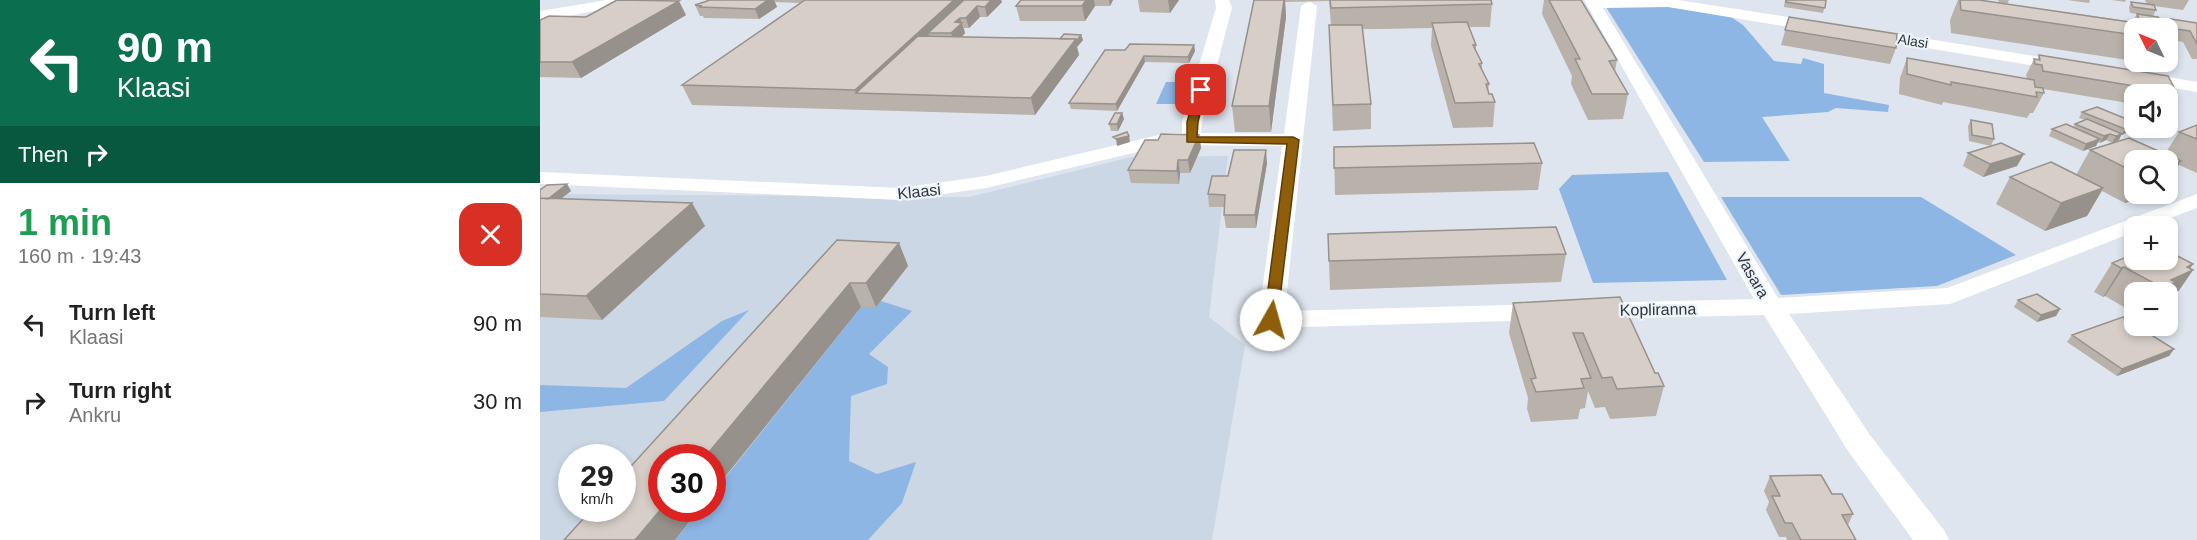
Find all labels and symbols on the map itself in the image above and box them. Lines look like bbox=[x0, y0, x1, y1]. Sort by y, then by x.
north arrow bbox=[2124, 18, 2178, 72]
street label: Alasi bbox=[1897, 31, 1929, 51]
pin bbox=[1175, 64, 1226, 115]
street label: Klaasi bbox=[896, 181, 942, 202]
street label: Vasara bbox=[1733, 250, 1772, 301]
position arrow bbox=[1239, 288, 1303, 352]
street label: Kopliranna bbox=[1620, 300, 1697, 319]
speed limit sign: 30 bbox=[648, 444, 726, 522]

